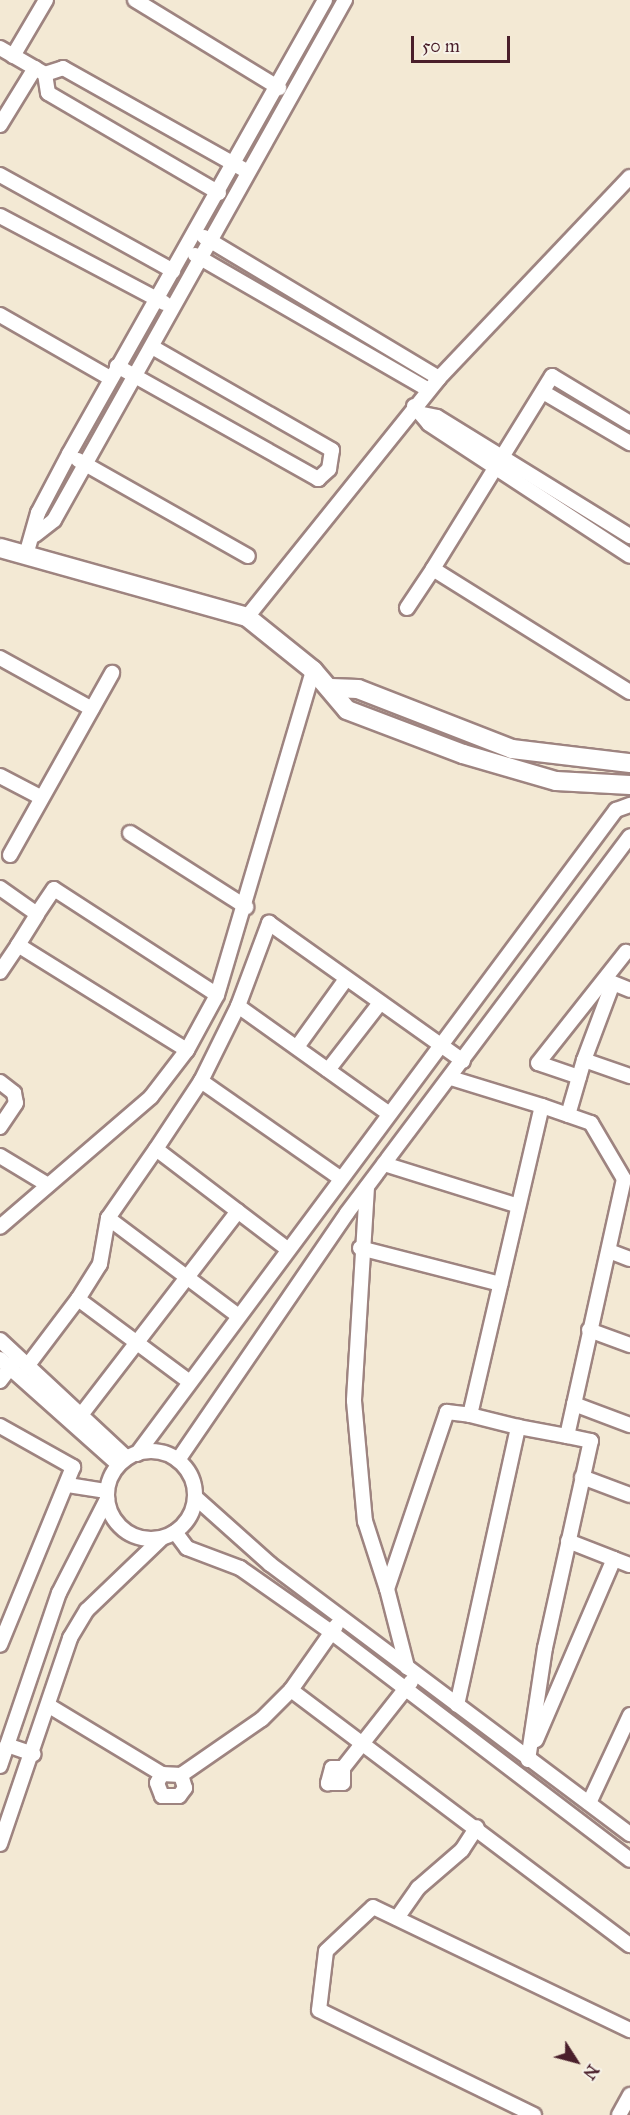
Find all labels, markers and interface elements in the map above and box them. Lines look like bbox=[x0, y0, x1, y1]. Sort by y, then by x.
scale bar bbox=[414, 24, 513, 62]
text: 50 m bbox=[422, 35, 460, 57]
north arrow bbox=[546, 2031, 606, 2091]
text: N bbox=[579, 2061, 603, 2083]

